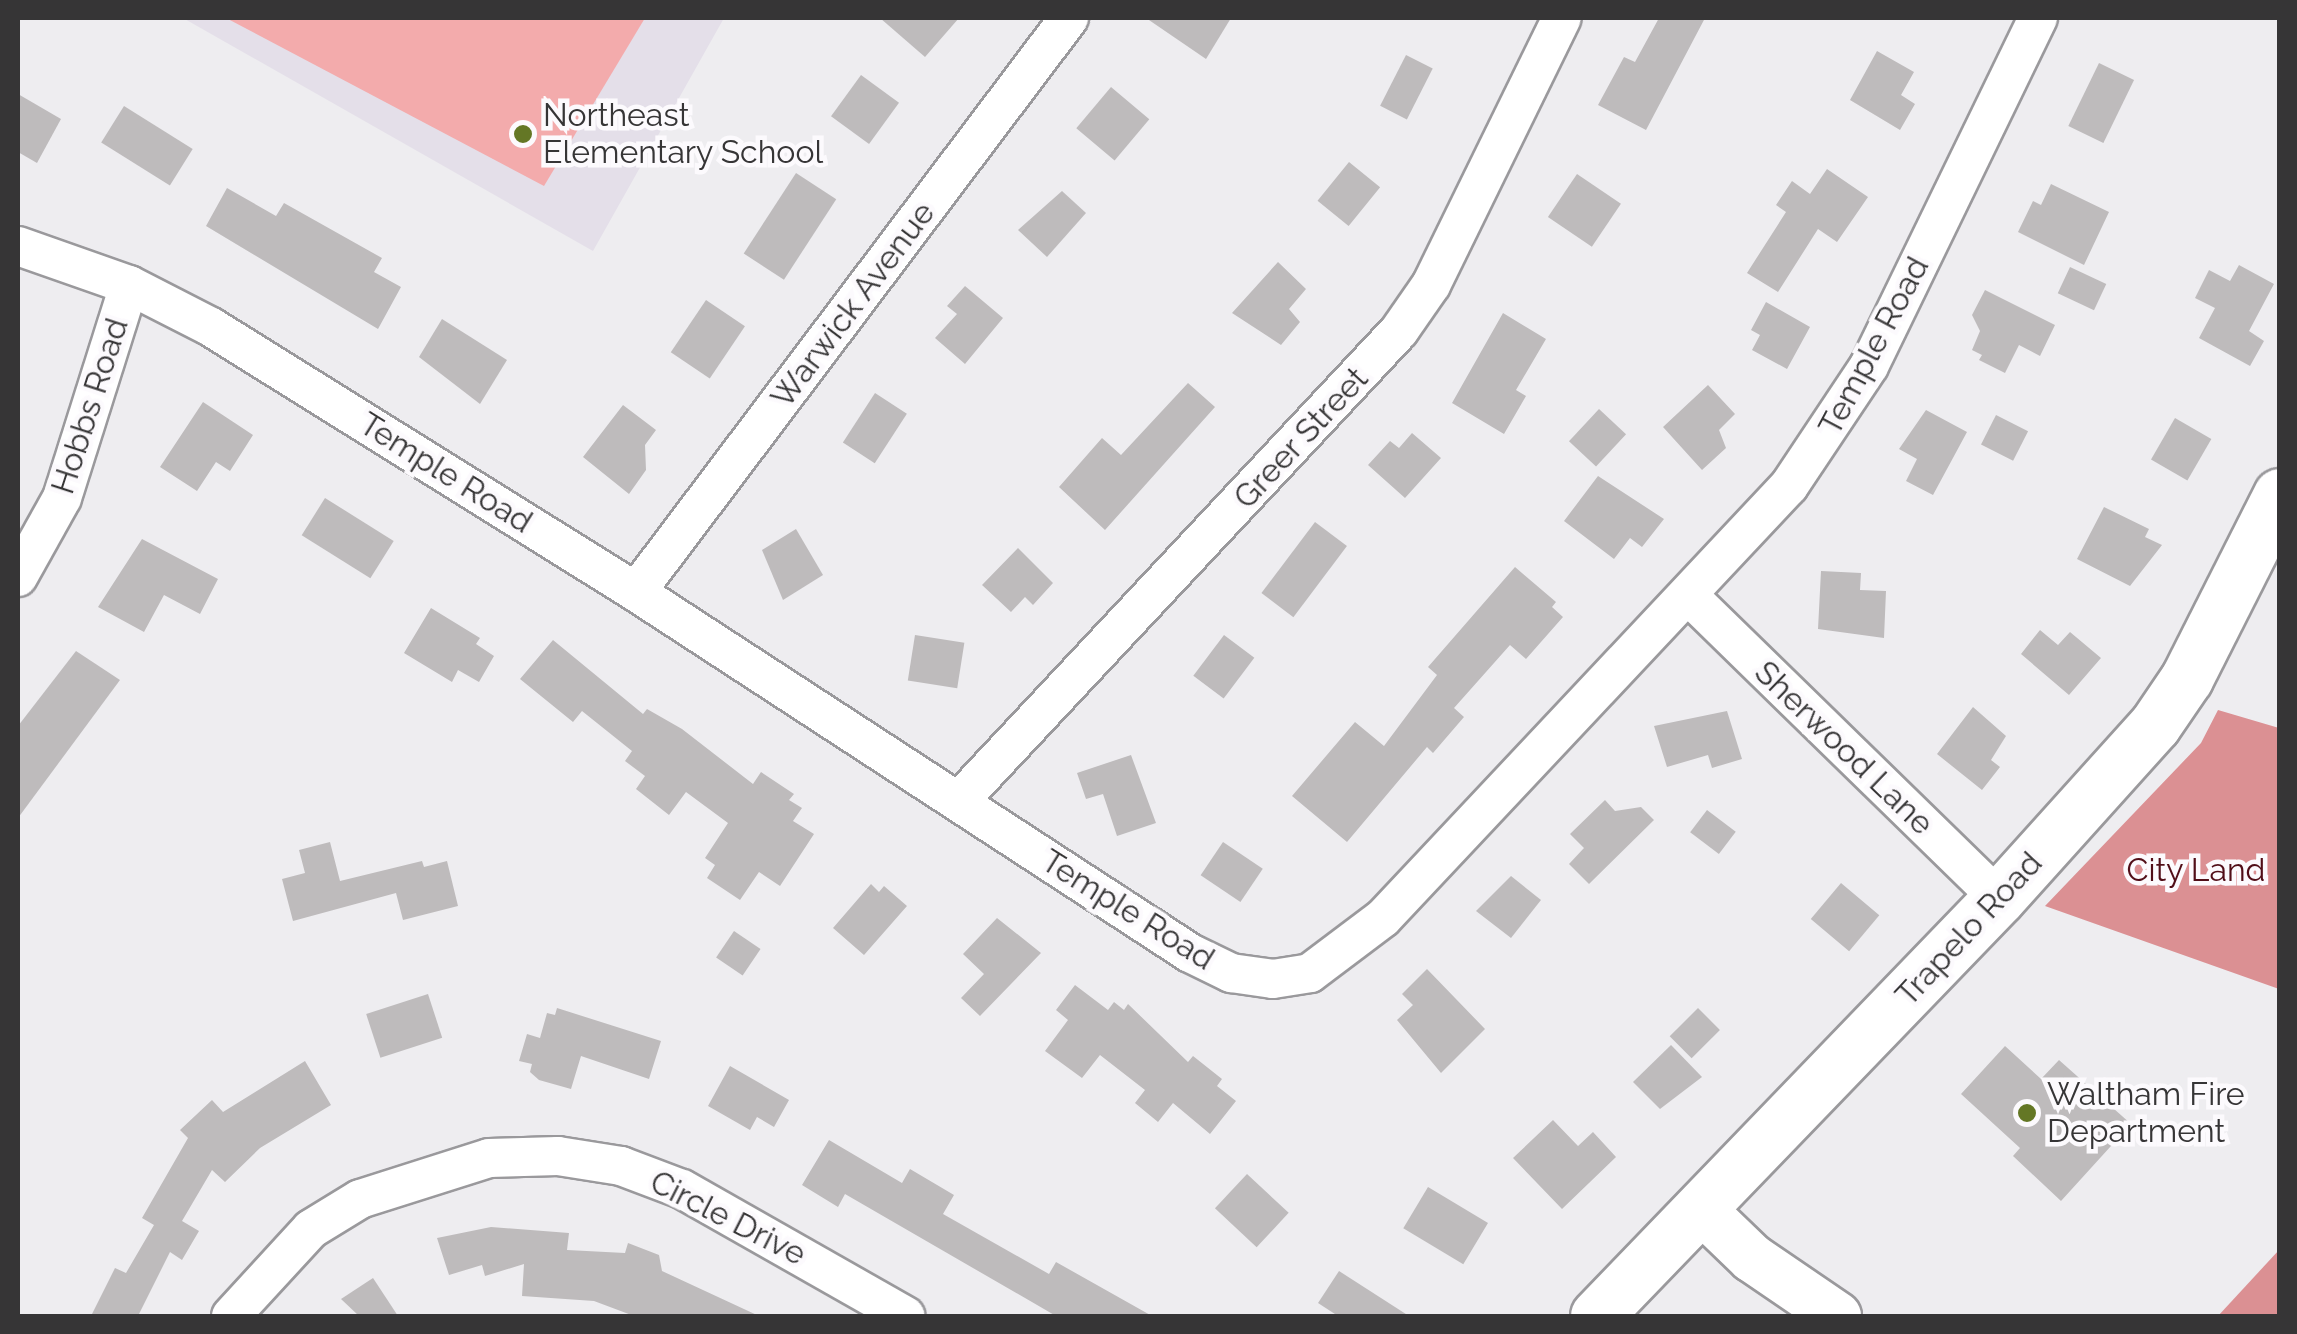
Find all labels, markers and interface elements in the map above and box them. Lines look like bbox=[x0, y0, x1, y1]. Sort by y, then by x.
place label: Northeast Elementary School bbox=[543, 97, 824, 172]
marker: Northeast Elementary School bbox=[512, 123, 534, 145]
street label: Warwick Avenue bbox=[763, 194, 943, 416]
street label: Temple Road bbox=[1811, 250, 1937, 442]
street label: Hobbs Road bbox=[44, 313, 136, 499]
street label: Greer Street bbox=[1226, 359, 1376, 517]
street label: Temple Road bbox=[353, 405, 539, 541]
street label: Sherwood Lane bbox=[1747, 653, 1941, 843]
street label: Temple Road bbox=[1035, 842, 1221, 978]
street label: Trapelo Road bbox=[1888, 844, 2050, 1014]
park label: City Land bbox=[2126, 851, 2266, 889]
place label: Waltham Fire Department bbox=[2047, 1076, 2245, 1151]
marker: Waltham Fire Department bbox=[2016, 1102, 2038, 1124]
street label: Circle Drive bbox=[644, 1162, 812, 1274]

